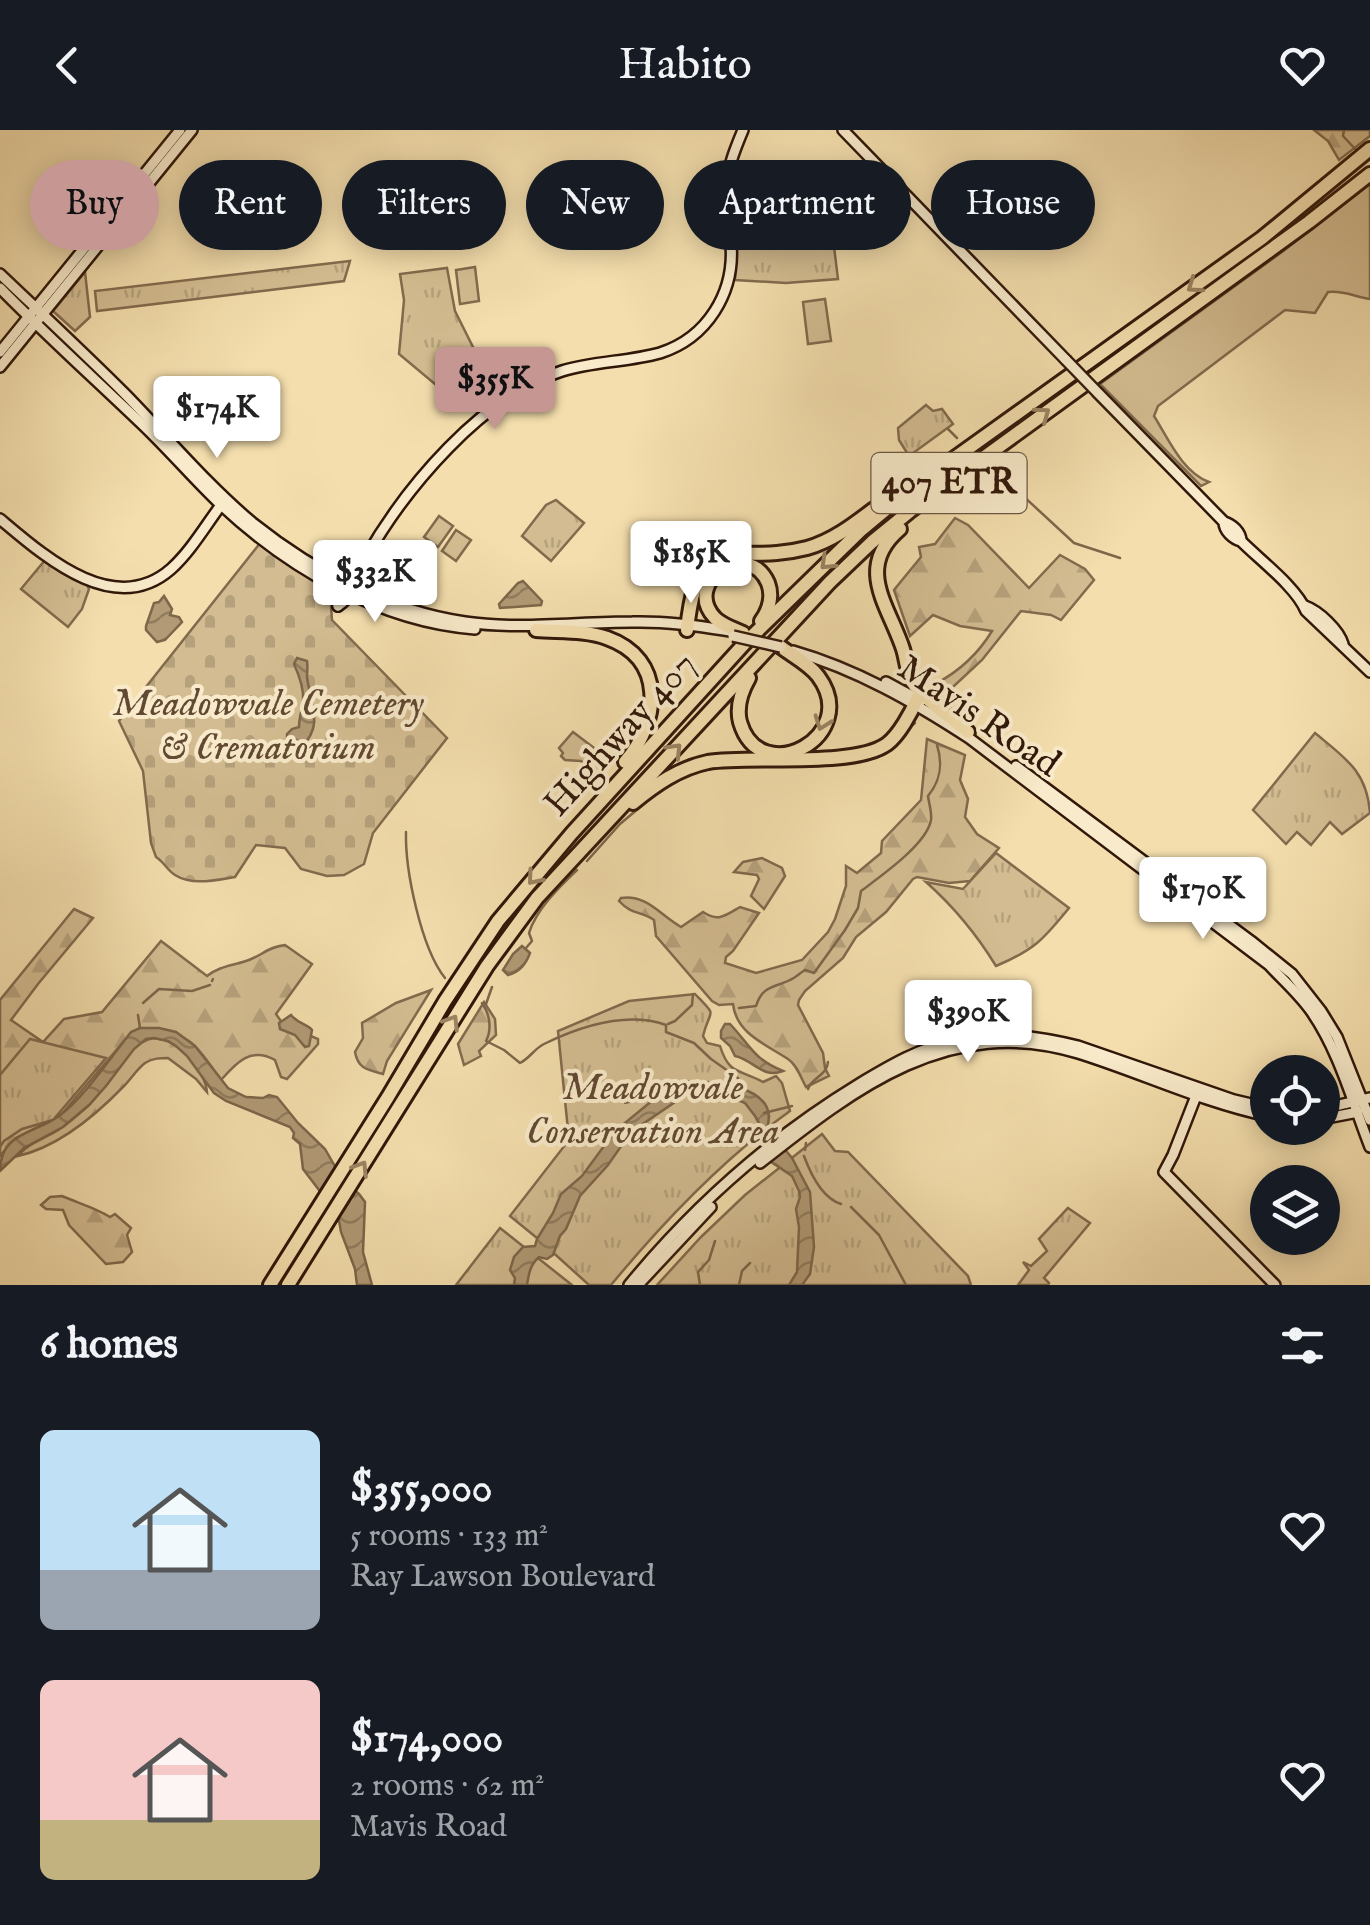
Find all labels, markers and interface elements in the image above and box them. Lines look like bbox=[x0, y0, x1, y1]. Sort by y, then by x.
text: Habito bbox=[618, 37, 752, 94]
icon: back bbox=[40, 38, 95, 93]
icon: heart bbox=[1275, 38, 1330, 93]
chip: Buy bbox=[30, 160, 159, 250]
chip: Rent bbox=[179, 160, 322, 250]
chip: Filters bbox=[342, 160, 506, 250]
chip: New bbox=[526, 160, 664, 250]
chip: Apartment bbox=[684, 160, 911, 250]
chip: House bbox=[931, 160, 1095, 250]
one-way arrow bbox=[1187, 274, 1205, 292]
pin: $355K bbox=[425, 347, 565, 432]
text: $355K bbox=[457, 359, 533, 400]
pin: $174K bbox=[147, 376, 287, 461]
text: $174K bbox=[175, 388, 259, 429]
one-way arrow bbox=[1032, 408, 1050, 426]
road number: 407 ETR bbox=[872, 453, 1026, 513]
pin: $185K bbox=[621, 521, 761, 606]
text: $185K bbox=[653, 533, 729, 574]
pin: $332K bbox=[305, 540, 445, 625]
one-way arrow bbox=[820, 551, 838, 569]
text: $332K bbox=[335, 552, 415, 593]
street label: Highway 407 bbox=[534, 642, 708, 828]
street label: Mavis Road bbox=[887, 645, 1069, 789]
park label: Meadowvale Cemetery & Crematorium bbox=[112, 681, 424, 773]
one-way arrow bbox=[814, 713, 834, 731]
one-way arrow bbox=[663, 743, 681, 761]
pin: $170K bbox=[1133, 857, 1273, 942]
one-way arrow bbox=[528, 866, 546, 884]
text: $170K bbox=[1161, 869, 1245, 910]
pin: $390K bbox=[898, 980, 1038, 1065]
text: $390K bbox=[927, 992, 1009, 1033]
one-way arrow bbox=[440, 1015, 459, 1033]
map controls bbox=[1250, 1055, 1340, 1255]
button: locate bbox=[1250, 1055, 1340, 1145]
park label: Meadowvale Conservation Area bbox=[526, 1065, 780, 1157]
one-way arrow bbox=[349, 1161, 368, 1179]
button: layers bbox=[1250, 1165, 1340, 1255]
icon: filters bbox=[1275, 1318, 1330, 1373]
text: 6 homes bbox=[40, 1319, 178, 1372]
text: $355,000 bbox=[350, 1463, 492, 1516]
icon: home bbox=[120, 1470, 240, 1590]
icon: heart bbox=[1275, 1503, 1330, 1558]
text: 5 rooms · 133 m² bbox=[350, 1516, 548, 1557]
text: Ray Lawson Boulevard bbox=[350, 1557, 655, 1598]
text: $174,000 bbox=[350, 1713, 503, 1766]
icon: home bbox=[120, 1720, 240, 1840]
icon: heart bbox=[1275, 1753, 1330, 1808]
text: 2 rooms · 62 m² bbox=[350, 1766, 544, 1807]
text: Mavis Road bbox=[350, 1807, 507, 1848]

